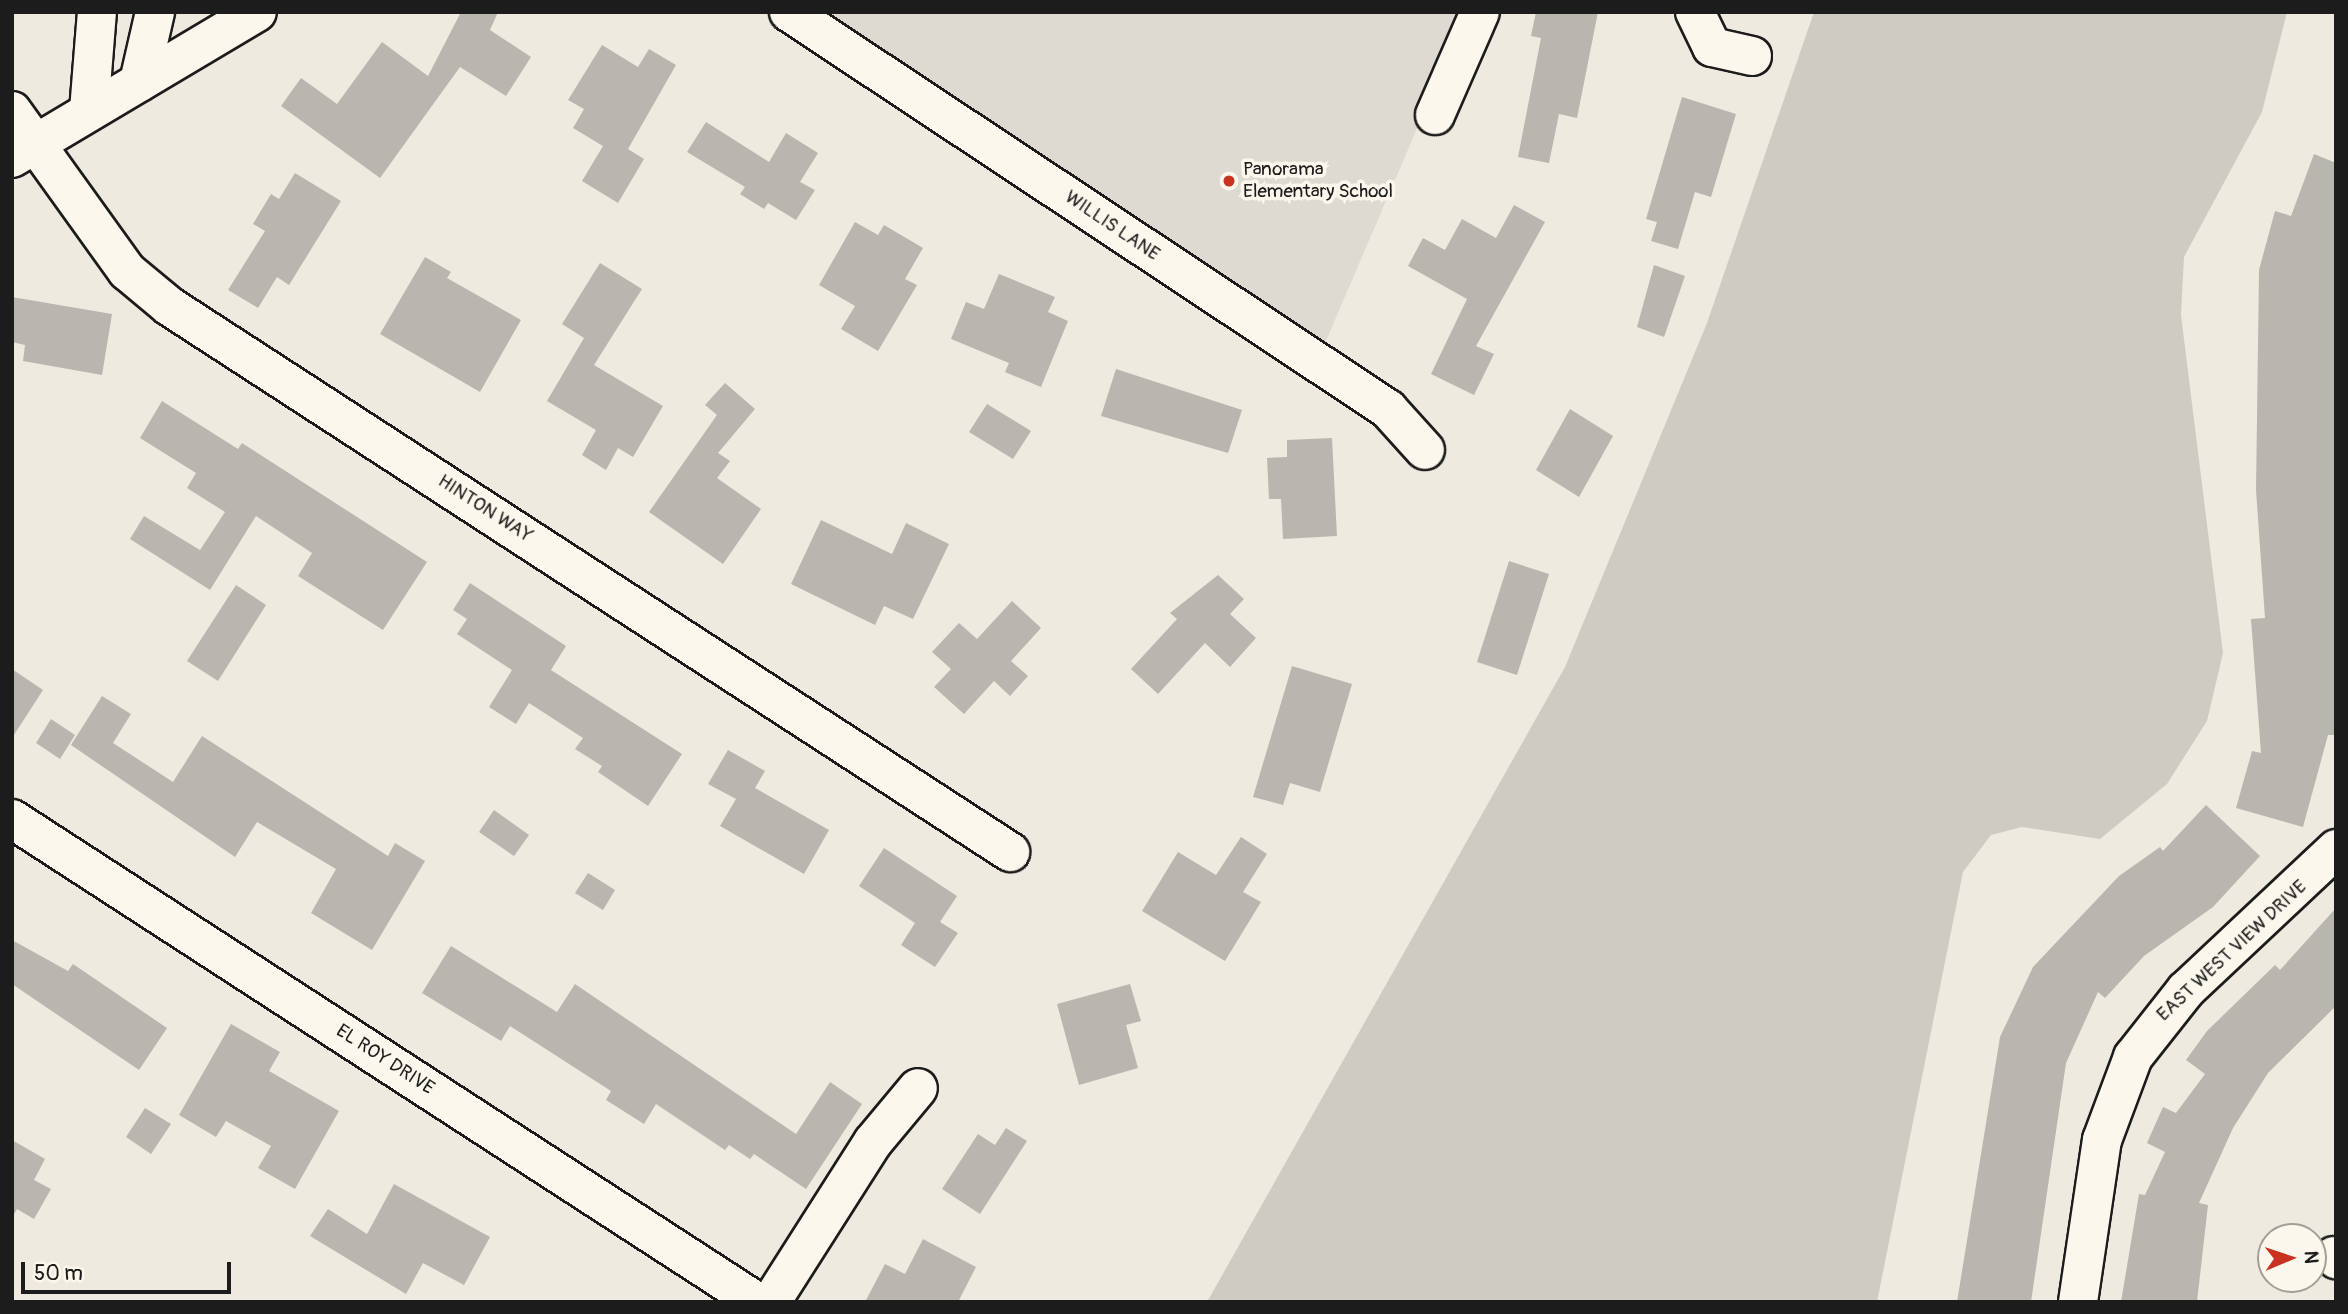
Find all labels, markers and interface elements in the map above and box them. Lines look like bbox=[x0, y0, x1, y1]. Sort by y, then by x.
place label: Panorama Elementary School bbox=[1243, 159, 1393, 203]
marker: Panorama Elementary School bbox=[1221, 173, 1237, 189]
street label: WILLIS LANE bbox=[1060, 186, 1164, 266]
street label: HINTON WAY bbox=[433, 470, 537, 548]
street label: EAST WEST VIEW DRIVE bbox=[2152, 876, 2312, 1026]
street label: EL ROY DRIVE bbox=[332, 1020, 438, 1100]
north arrow bbox=[2257, 1223, 2327, 1293]
scale bar bbox=[24, 1248, 234, 1292]
text: N bbox=[2299, 1250, 2323, 1264]
text: 50 m bbox=[34, 1260, 83, 1287]

